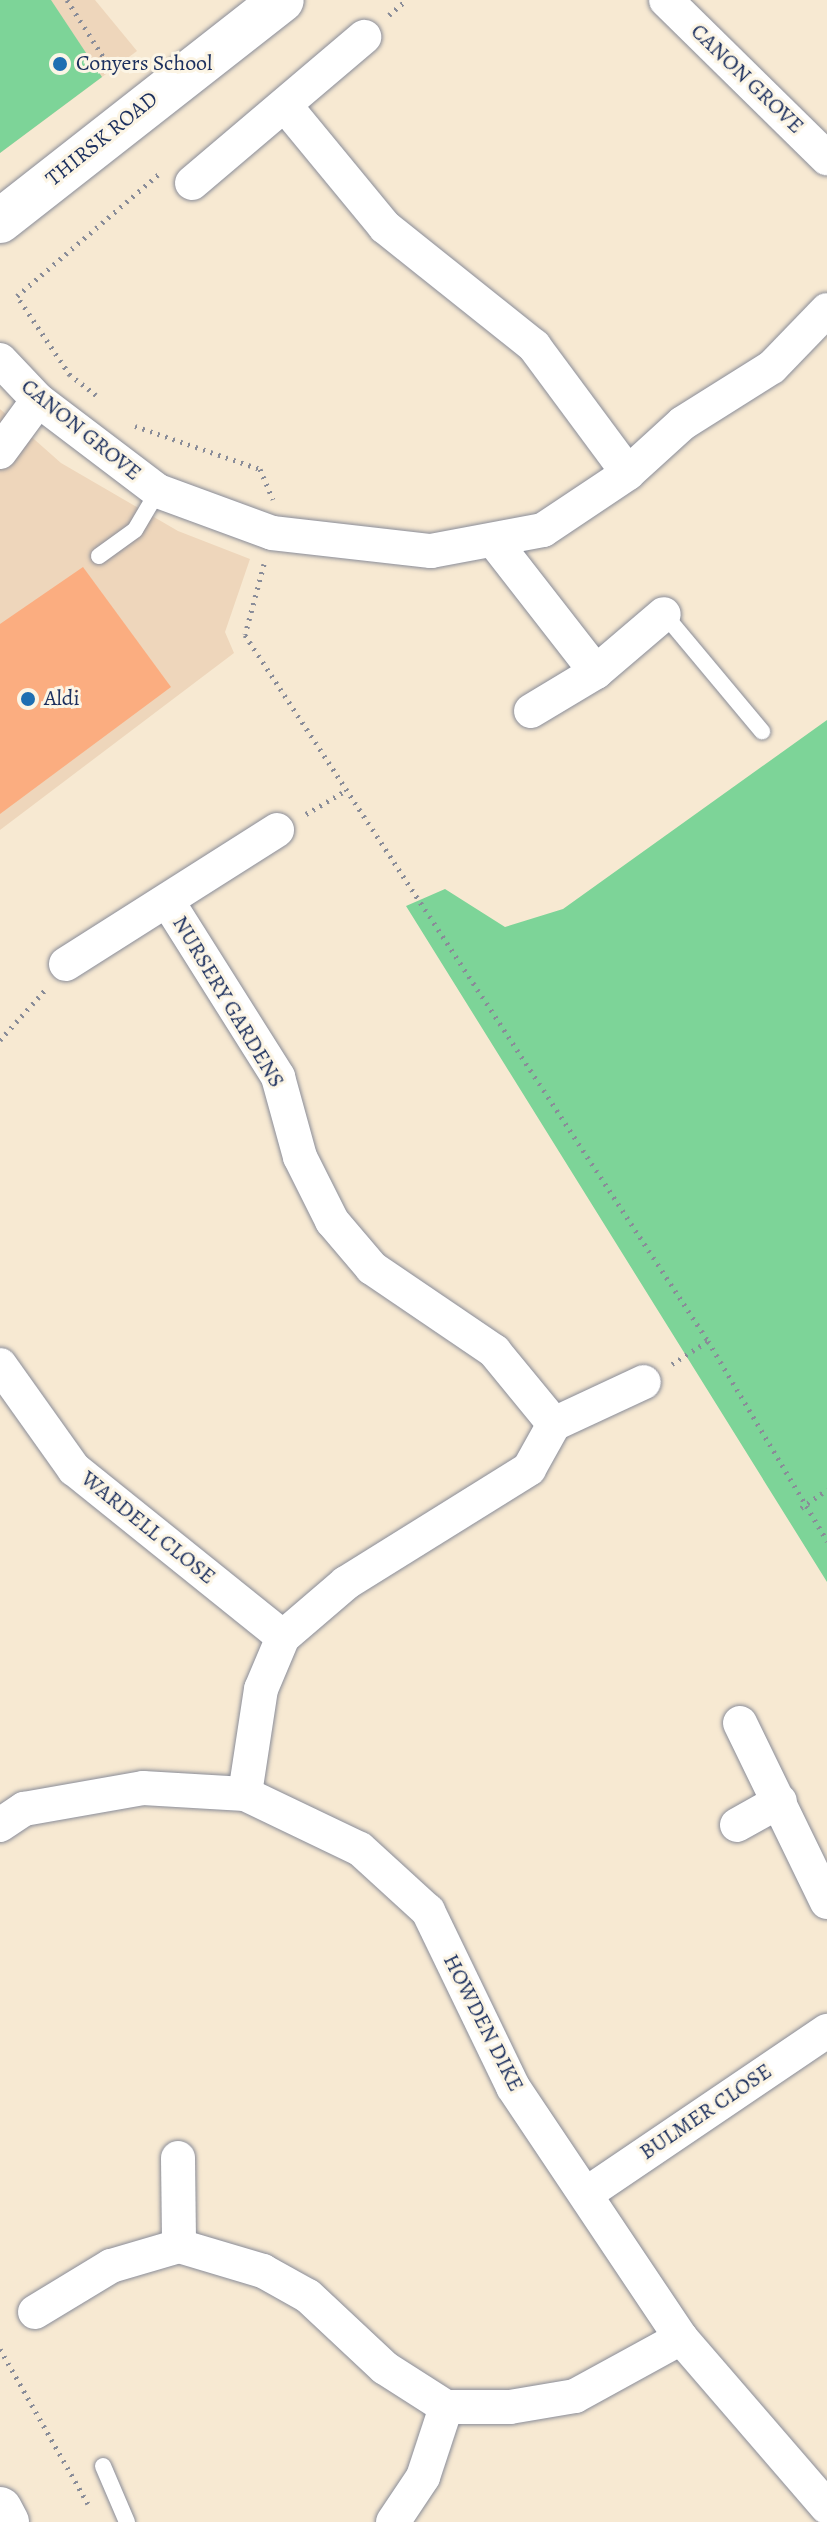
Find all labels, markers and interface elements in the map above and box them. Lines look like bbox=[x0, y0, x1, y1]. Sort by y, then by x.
street label: CANON GROVE bbox=[685, 19, 809, 139]
place label: Conyers School bbox=[76, 51, 212, 77]
marker: Conyers School bbox=[51, 55, 69, 73]
street label: THIRSK ROAD bbox=[41, 86, 163, 192]
street label: CANON GROVE bbox=[16, 374, 146, 486]
place label: Aldi bbox=[44, 686, 80, 712]
marker: Aldi bbox=[19, 690, 37, 708]
street label: NURSERY GARDENS bbox=[166, 911, 290, 1093]
street label: WARDELL CLOSE bbox=[75, 1466, 221, 1590]
street label: HOWDEN DIKE bbox=[437, 1950, 529, 2096]
street label: BULMER CLOSE bbox=[635, 2058, 777, 2166]

